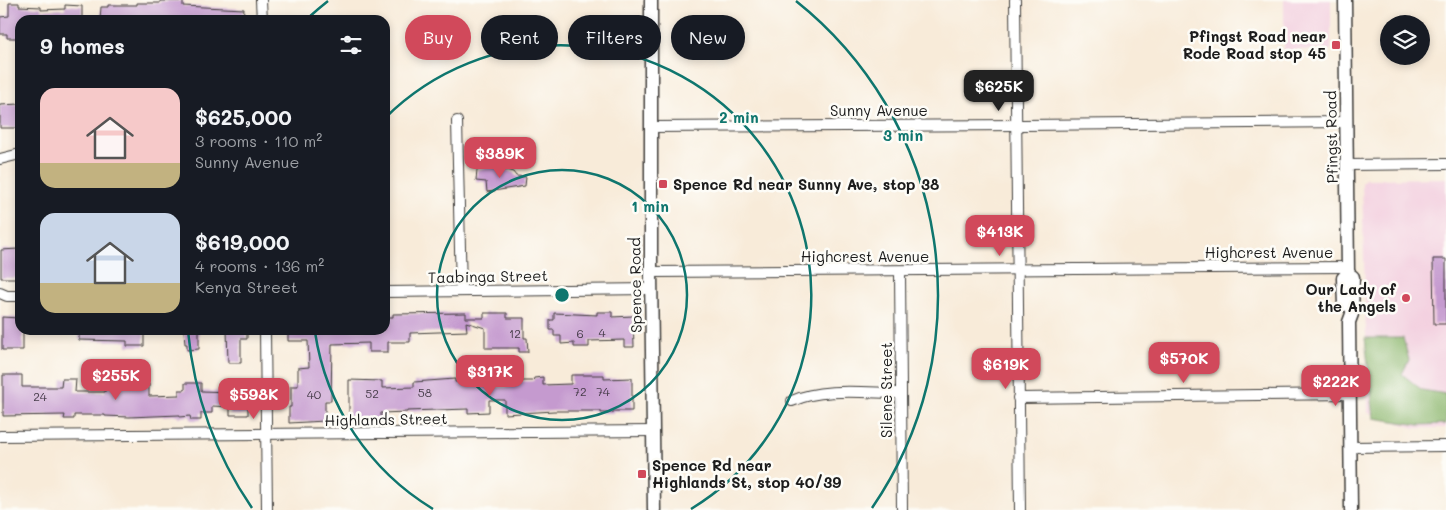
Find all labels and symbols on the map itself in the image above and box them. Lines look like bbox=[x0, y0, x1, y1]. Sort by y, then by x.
place label: Pfingst Road near Rode Road stop 45 bbox=[1183, 26, 1326, 63]
marker: Pfingst Road near Rode Road stop 45 bbox=[1330, 39, 1342, 51]
pin: $625K bbox=[964, 70, 1034, 112]
street label: Pfingst Road bbox=[1320, 91, 1342, 183]
street label: Sunny Avenue bbox=[830, 100, 928, 120]
text: 2 min bbox=[719, 107, 759, 127]
text: 3 min bbox=[883, 125, 923, 145]
pin: $389K bbox=[465, 136, 535, 179]
place label: Spence Rd near Sunny Ave, stop 38 bbox=[673, 174, 939, 194]
marker: Spence Rd near Sunny Ave, stop 38 bbox=[657, 178, 669, 190]
text: 1 min bbox=[631, 196, 669, 216]
pin: $413K bbox=[965, 214, 1035, 257]
street label: Spence Road bbox=[624, 237, 646, 333]
street label: Highcrest Avenue bbox=[1205, 242, 1333, 262]
street label: Highcrest Avenue bbox=[801, 246, 929, 266]
street label: Taabinga Street bbox=[428, 265, 548, 287]
place label: Our Lady of the Angels bbox=[1306, 279, 1397, 316]
centre of rings bbox=[553, 286, 571, 304]
marker: Our Lady of the Angels bbox=[1400, 292, 1412, 304]
house number: 4 bbox=[598, 324, 606, 340]
house number: 12 bbox=[509, 325, 521, 341]
house number: 6 bbox=[576, 325, 584, 341]
street label: Silene Street bbox=[876, 342, 896, 438]
pin: $570K bbox=[1149, 342, 1219, 384]
pin: $619K bbox=[971, 348, 1041, 390]
pin: $317K bbox=[455, 354, 525, 397]
pin: $255K bbox=[81, 358, 151, 401]
pin: $222K bbox=[1301, 364, 1371, 407]
pin: $598K bbox=[219, 378, 289, 420]
house number: 72 bbox=[573, 383, 587, 399]
house number: 74 bbox=[596, 383, 610, 399]
house number: 58 bbox=[418, 384, 432, 400]
house number: 52 bbox=[365, 385, 379, 401]
house number: 40 bbox=[307, 386, 322, 402]
house number: 24 bbox=[33, 388, 47, 404]
street label: Highlands Street bbox=[324, 408, 448, 430]
place label: Spence Rd near Highlands St, stop 40/39 bbox=[652, 455, 841, 492]
marker: Spence Rd near Highlands St, stop 40/39 bbox=[636, 468, 648, 480]

